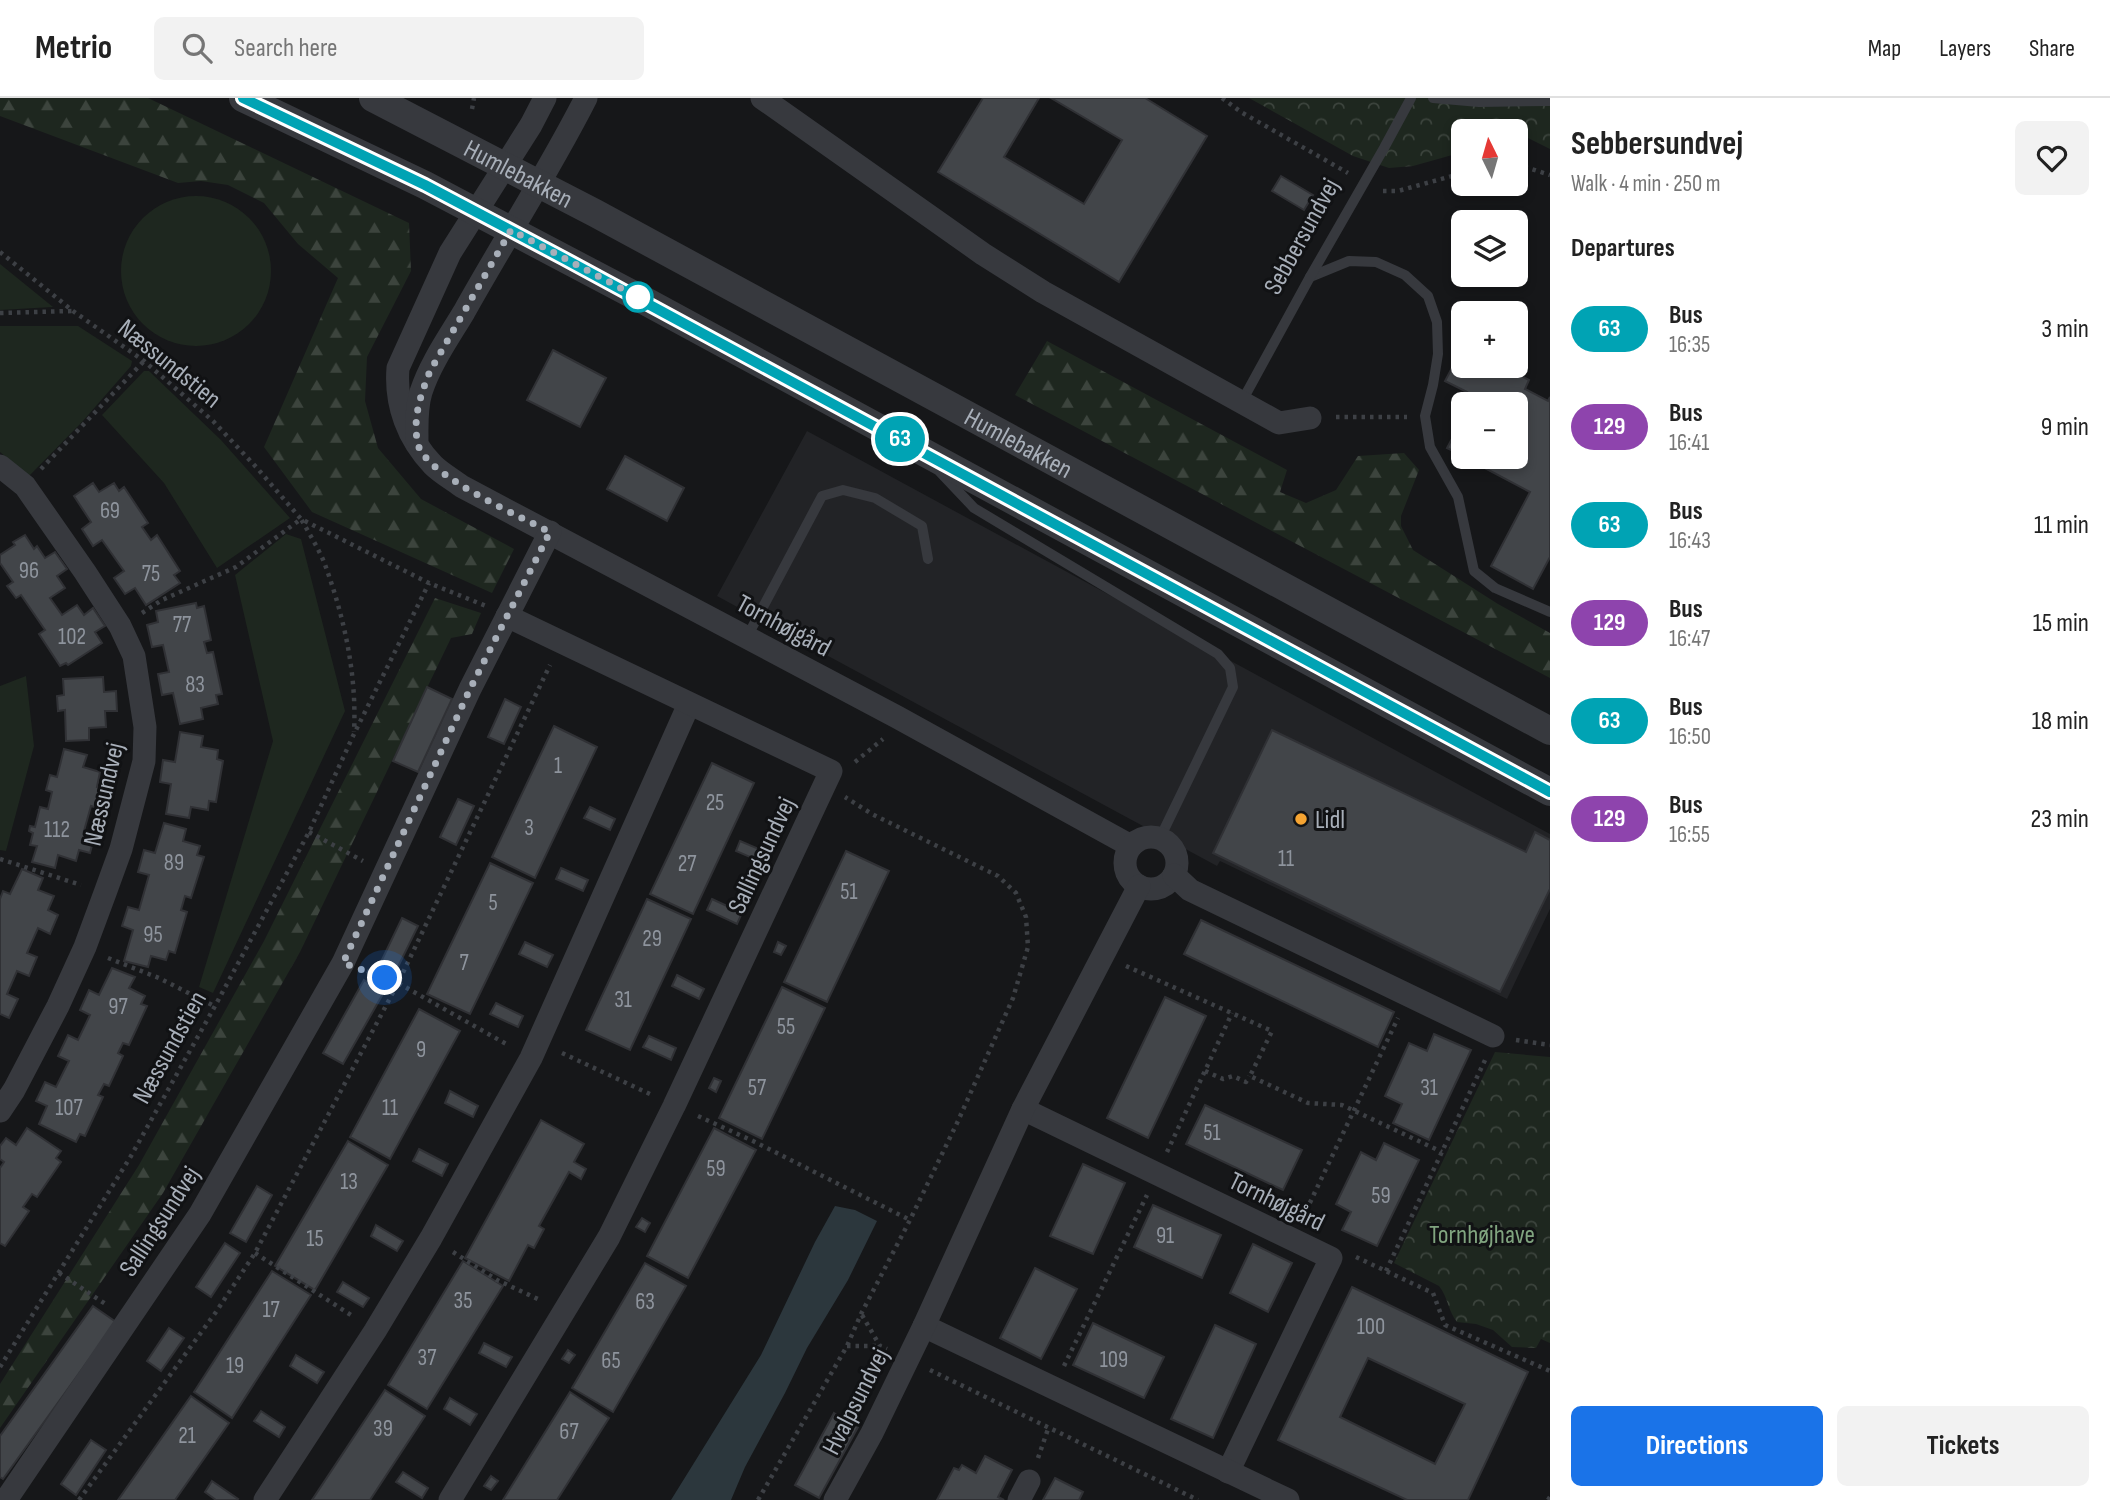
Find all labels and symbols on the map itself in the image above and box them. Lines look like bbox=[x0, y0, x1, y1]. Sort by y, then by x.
north arrow bbox=[1451, 119, 1528, 196]
street label: Humlebakken bbox=[458, 134, 577, 216]
street label: Sebbersundvej bbox=[1258, 173, 1347, 300]
unlabelled marker bbox=[623, 282, 653, 312]
street label: Næssundstien bbox=[111, 313, 227, 415]
street label: Humlebakken bbox=[959, 402, 1077, 486]
line badge: 63 bbox=[869, 416, 932, 462]
house number: 69 bbox=[100, 497, 120, 525]
house number: 96 bbox=[19, 557, 39, 585]
house number: 75 bbox=[142, 560, 160, 588]
street label: Tornhøjgård bbox=[731, 589, 836, 664]
house number: 77 bbox=[173, 611, 191, 639]
house number: 102 bbox=[58, 623, 86, 651]
house number: 83 bbox=[185, 671, 205, 699]
street label: Næssundvej bbox=[78, 740, 131, 849]
house number: 1 bbox=[554, 752, 562, 780]
house number: 25 bbox=[706, 789, 724, 817]
street label: Sallingsundvej bbox=[722, 793, 803, 919]
place label: Lidl bbox=[1315, 805, 1345, 836]
marker: Lidl bbox=[1293, 811, 1309, 827]
house number: 3 bbox=[524, 814, 534, 842]
house number: 112 bbox=[44, 816, 70, 844]
house number: 11 bbox=[1278, 845, 1294, 873]
house number: 89 bbox=[164, 849, 184, 877]
house number: 27 bbox=[678, 850, 696, 878]
house number: 51 bbox=[840, 878, 858, 906]
house number: 5 bbox=[488, 889, 498, 917]
house number: 95 bbox=[143, 921, 163, 949]
house number: 29 bbox=[642, 925, 662, 953]
house number: 7 bbox=[459, 949, 469, 977]
your location bbox=[367, 960, 402, 995]
street label: Næssundstien bbox=[127, 986, 214, 1109]
house number: 31 bbox=[614, 986, 632, 1014]
house number: 97 bbox=[108, 993, 128, 1021]
house number: 55 bbox=[777, 1013, 795, 1041]
house number: 9 bbox=[416, 1036, 426, 1064]
house number: 57 bbox=[748, 1074, 766, 1102]
house number: 31 bbox=[1420, 1074, 1438, 1102]
house number: 107 bbox=[55, 1094, 83, 1122]
house number: 11 bbox=[382, 1094, 398, 1122]
house number: 51 bbox=[1203, 1119, 1221, 1147]
house number: 59 bbox=[706, 1155, 726, 1183]
street label: Sallingsundvej bbox=[113, 1161, 207, 1283]
street label: Tornhøjgård bbox=[1223, 1166, 1329, 1239]
house number: 13 bbox=[340, 1168, 358, 1196]
house number: 59 bbox=[1371, 1182, 1391, 1210]
park label: Tornhøjhave bbox=[1429, 1220, 1535, 1251]
house number: 91 bbox=[1156, 1222, 1174, 1250]
house number: 15 bbox=[306, 1225, 324, 1253]
house number: 35 bbox=[454, 1287, 472, 1315]
house number: 63 bbox=[635, 1288, 655, 1316]
house number: 17 bbox=[262, 1296, 280, 1324]
house number: 100 bbox=[1357, 1313, 1385, 1341]
street label: Hvalpsundvej bbox=[816, 1343, 896, 1460]
house number: 37 bbox=[418, 1344, 436, 1372]
house number: 109 bbox=[1100, 1346, 1128, 1374]
house number: 65 bbox=[601, 1347, 621, 1375]
house number: 19 bbox=[226, 1352, 244, 1380]
house number: 39 bbox=[373, 1415, 393, 1443]
house number: 67 bbox=[559, 1418, 579, 1446]
house number: 21 bbox=[178, 1422, 196, 1450]

